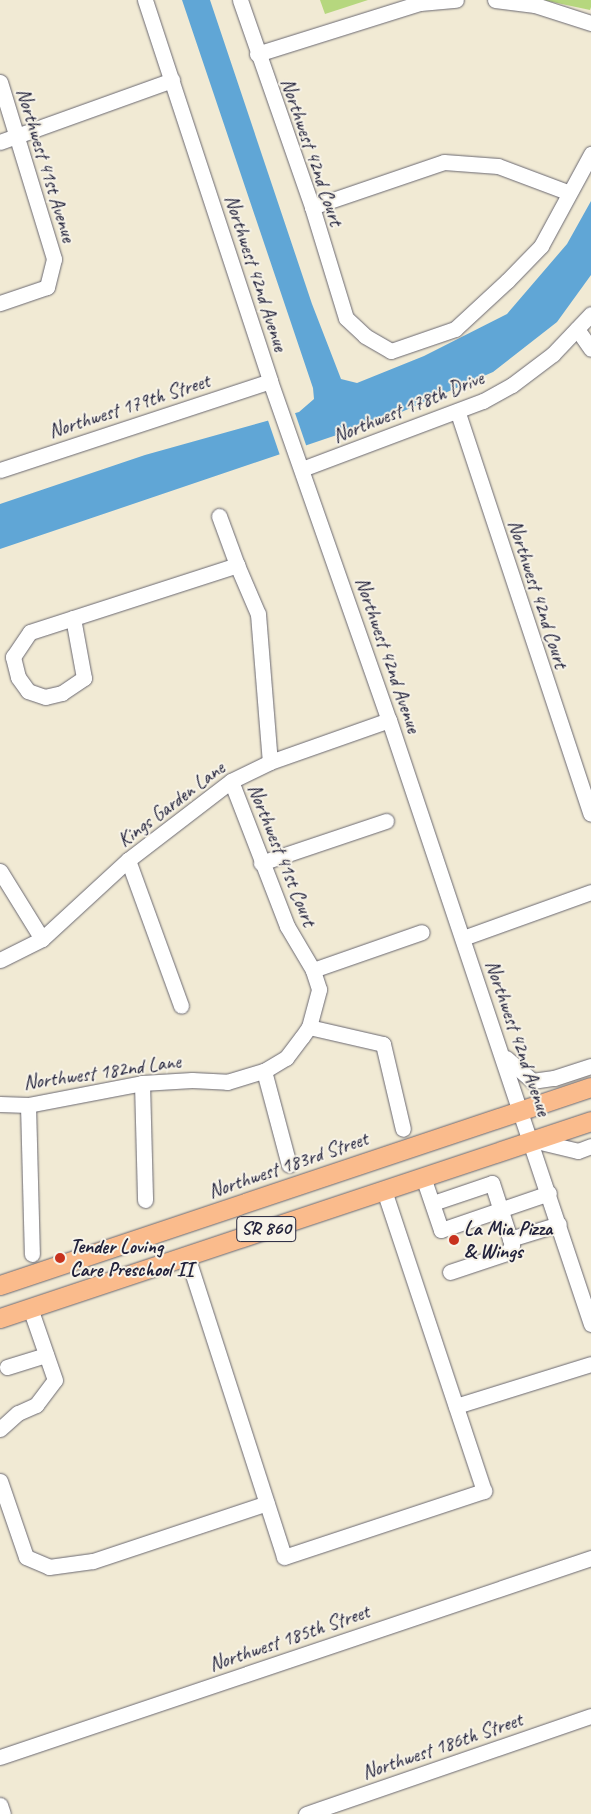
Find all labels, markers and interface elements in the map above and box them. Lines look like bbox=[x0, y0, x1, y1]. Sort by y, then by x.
street label: Northwest 42nd Court bbox=[276, 75, 348, 229]
street label: Northwest 41st Avenue bbox=[11, 85, 81, 245]
street label: Northwest 42nd Avenue bbox=[219, 192, 293, 354]
street label: Northwest 178th Drive bbox=[329, 366, 487, 448]
street label: Northwest 179th Street bbox=[45, 369, 213, 443]
street label: Northwest 42nd Court bbox=[503, 517, 573, 671]
street label: Northwest 42nd Avenue bbox=[350, 574, 426, 736]
street label: Kings Garden Lane bbox=[113, 756, 229, 852]
street label: Northwest 41st Court bbox=[243, 780, 321, 930]
street label: Northwest 42nd Avenue bbox=[480, 957, 556, 1119]
street label: Northwest 182nd Lane bbox=[22, 1049, 182, 1095]
street label: Northwest 183rd Street bbox=[205, 1126, 371, 1204]
road number: SR 860 bbox=[236, 1212, 296, 1246]
place label: La Mia Pizza & Wings bbox=[464, 1216, 552, 1263]
place label: Tender Loving Care Preschool II bbox=[70, 1234, 194, 1281]
marker: La Mia Pizza & Wings bbox=[448, 1234, 460, 1246]
marker: Tender Loving Care Preschool II bbox=[54, 1252, 66, 1264]
street label: Northwest 185th Street bbox=[206, 1599, 372, 1677]
street label: Northwest 186th Street bbox=[359, 1707, 525, 1785]

